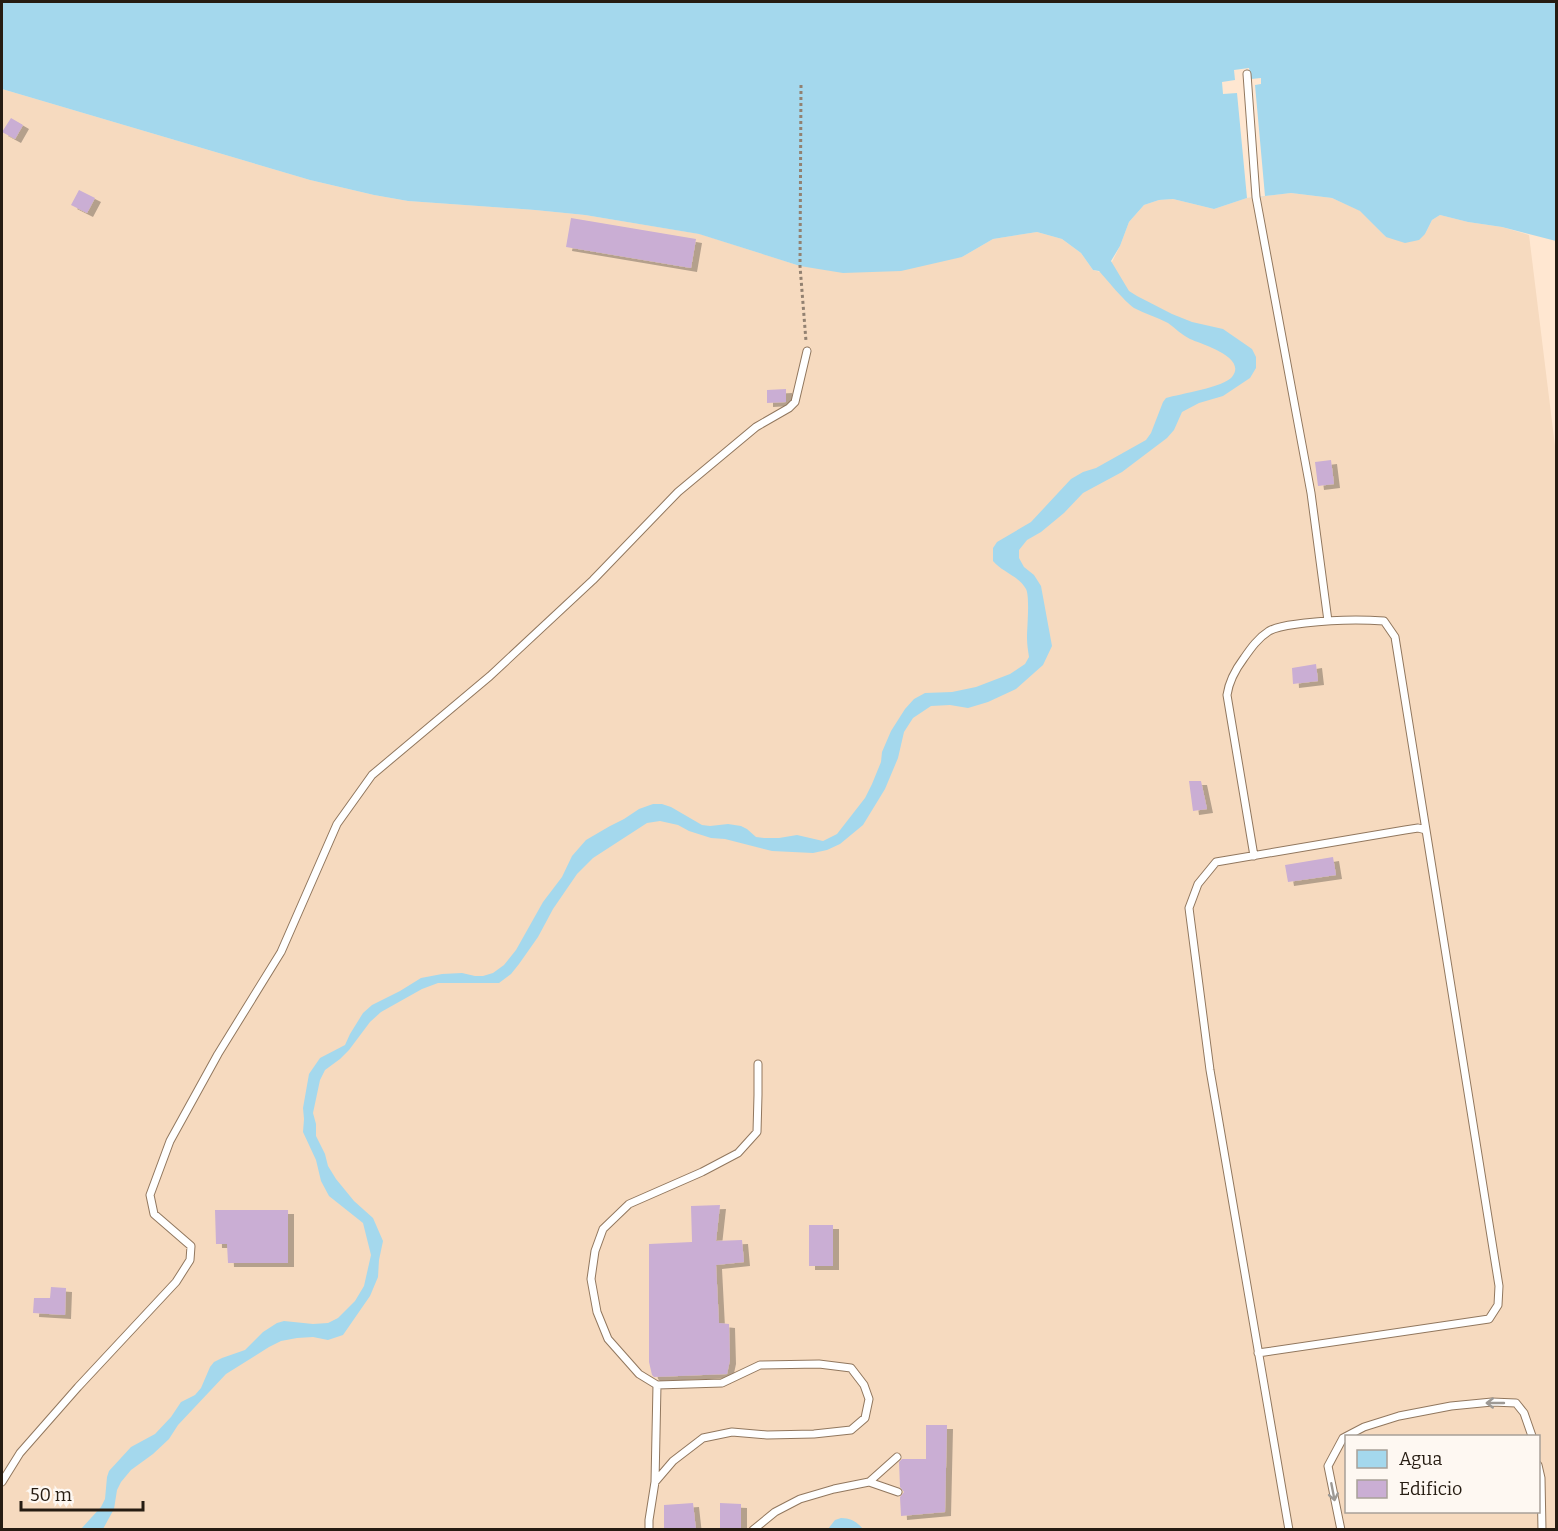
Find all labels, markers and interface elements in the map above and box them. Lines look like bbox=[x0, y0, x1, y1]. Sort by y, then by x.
one-way arrow bbox=[1486, 1397, 1506, 1409]
legend bbox=[1345, 1435, 1540, 1513]
text: Agua bbox=[1399, 1448, 1443, 1470]
scale bar bbox=[21, 1474, 142, 1512]
text: Edificio bbox=[1399, 1478, 1462, 1500]
one-way arrow bbox=[1328, 1482, 1339, 1501]
text: 50 m bbox=[30, 1484, 72, 1506]

